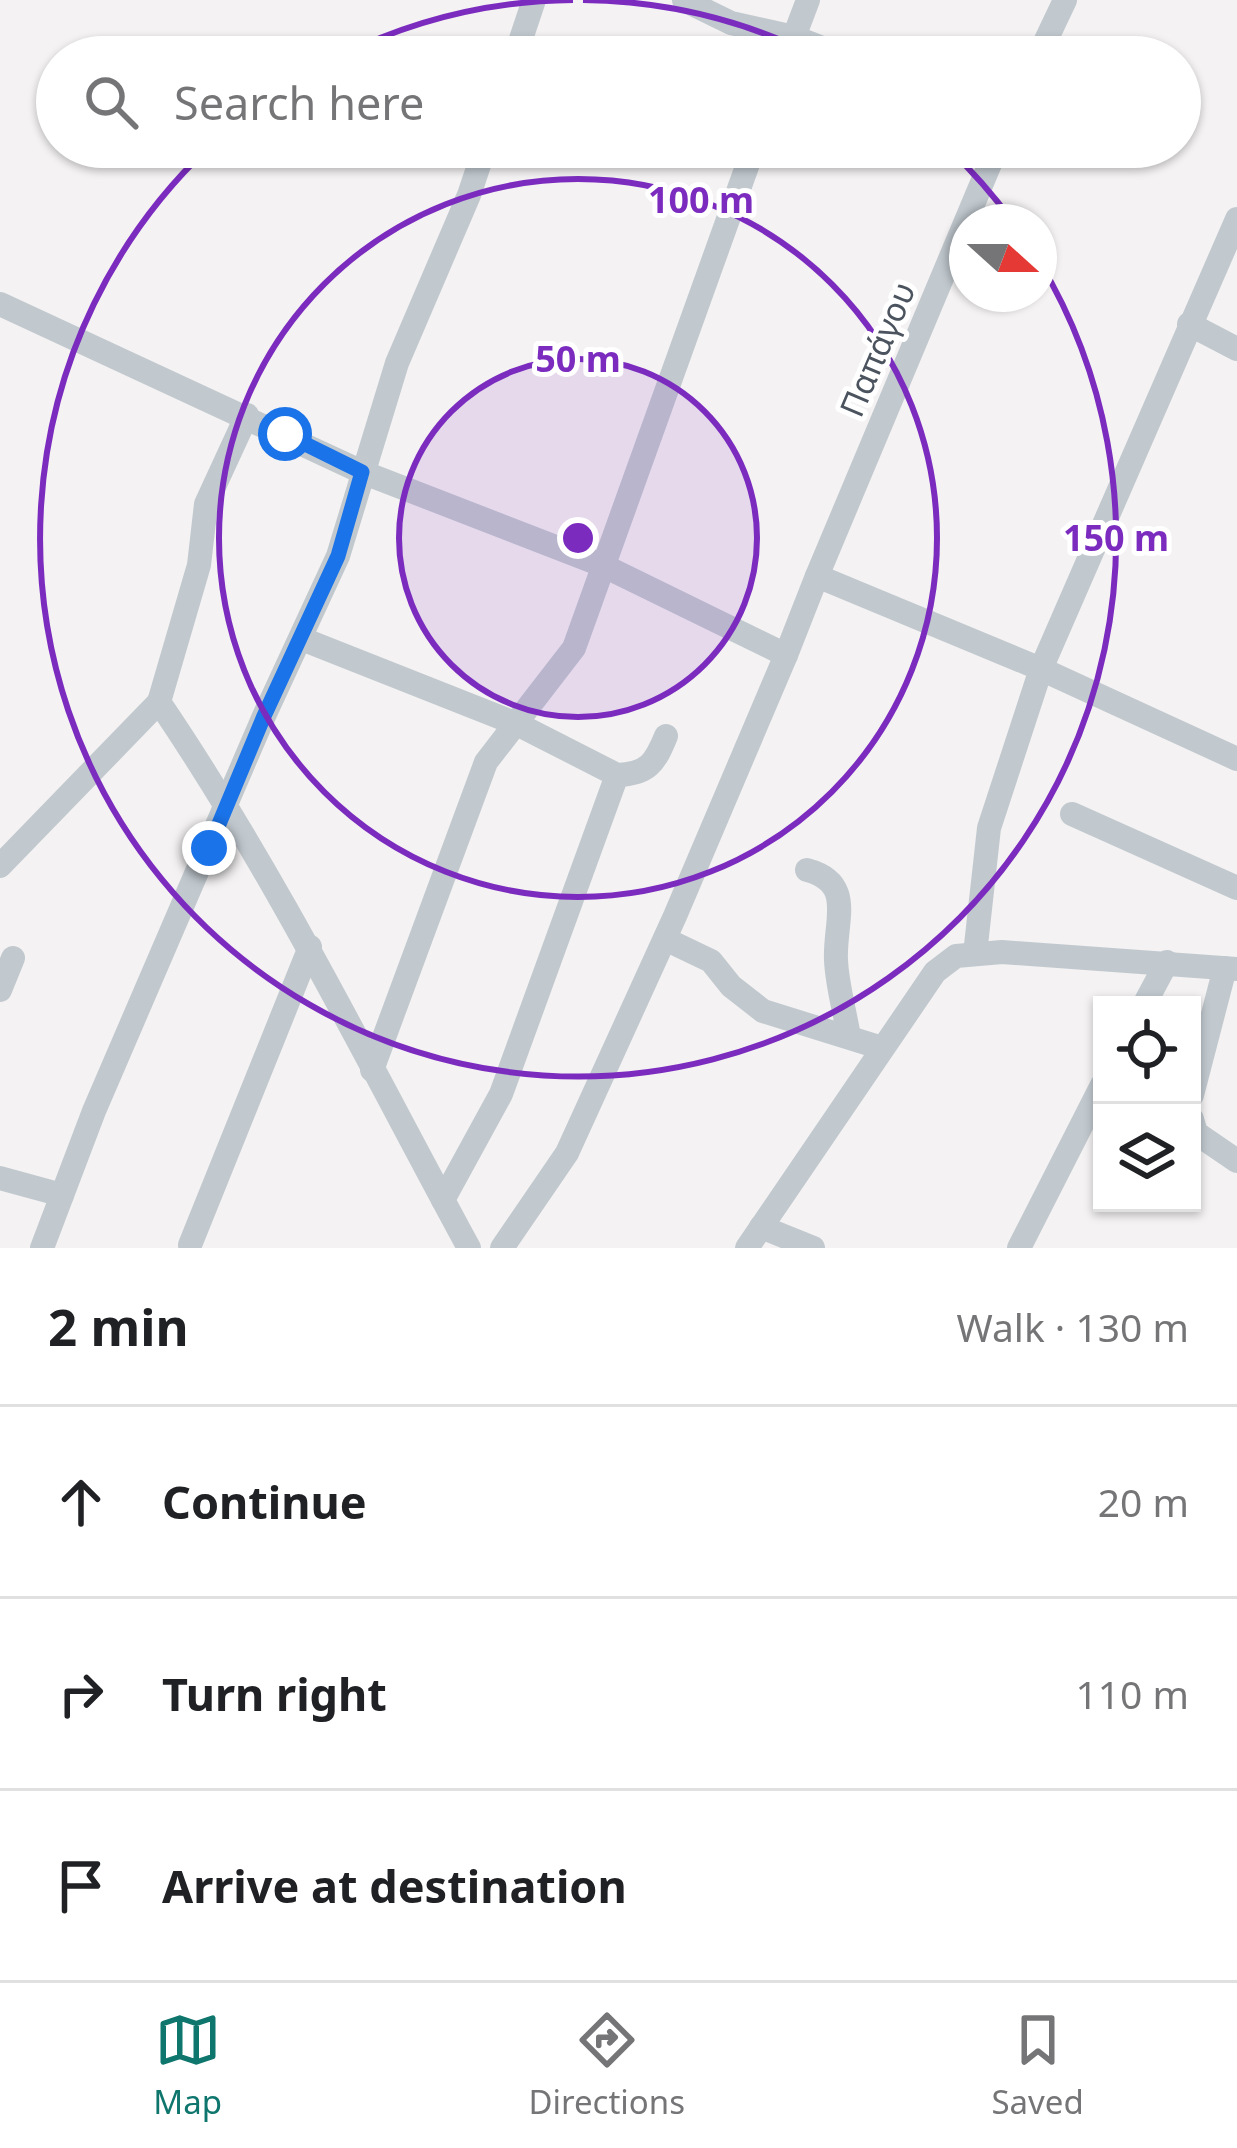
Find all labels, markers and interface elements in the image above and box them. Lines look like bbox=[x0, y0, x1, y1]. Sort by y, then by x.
search box bbox=[36, 36, 1201, 168]
icon: search bbox=[78, 69, 144, 135]
text: Search here bbox=[174, 72, 424, 133]
text: 100 m bbox=[648, 175, 754, 224]
north arrow bbox=[949, 204, 1057, 312]
street label: Παπάγου bbox=[828, 275, 926, 423]
text: 50 m bbox=[535, 334, 621, 383]
route start bbox=[258, 407, 312, 461]
text: 150 m bbox=[1063, 513, 1169, 562]
centre of rings bbox=[557, 517, 599, 559]
route end bbox=[182, 821, 236, 875]
map controls bbox=[1093, 996, 1201, 1212]
button: locate bbox=[1093, 996, 1201, 1104]
button: layers bbox=[1093, 1104, 1201, 1212]
text: 2 min bbox=[48, 1291, 189, 1361]
text: Walk · 130 m bbox=[956, 1300, 1189, 1353]
icon: ahead bbox=[48, 1469, 114, 1535]
text: Continue bbox=[162, 1471, 367, 1532]
text: 20 m bbox=[1098, 1475, 1189, 1528]
icon: right bbox=[48, 1661, 114, 1727]
text: Turn right bbox=[162, 1663, 387, 1724]
text: 110 m bbox=[1075, 1667, 1189, 1720]
icon: arrive bbox=[48, 1853, 114, 1919]
text: Arrive at destination bbox=[162, 1855, 627, 1916]
tab: Map bbox=[153, 2007, 222, 2124]
tab: Directions bbox=[528, 2007, 685, 2124]
tab: Saved bbox=[991, 2007, 1084, 2124]

